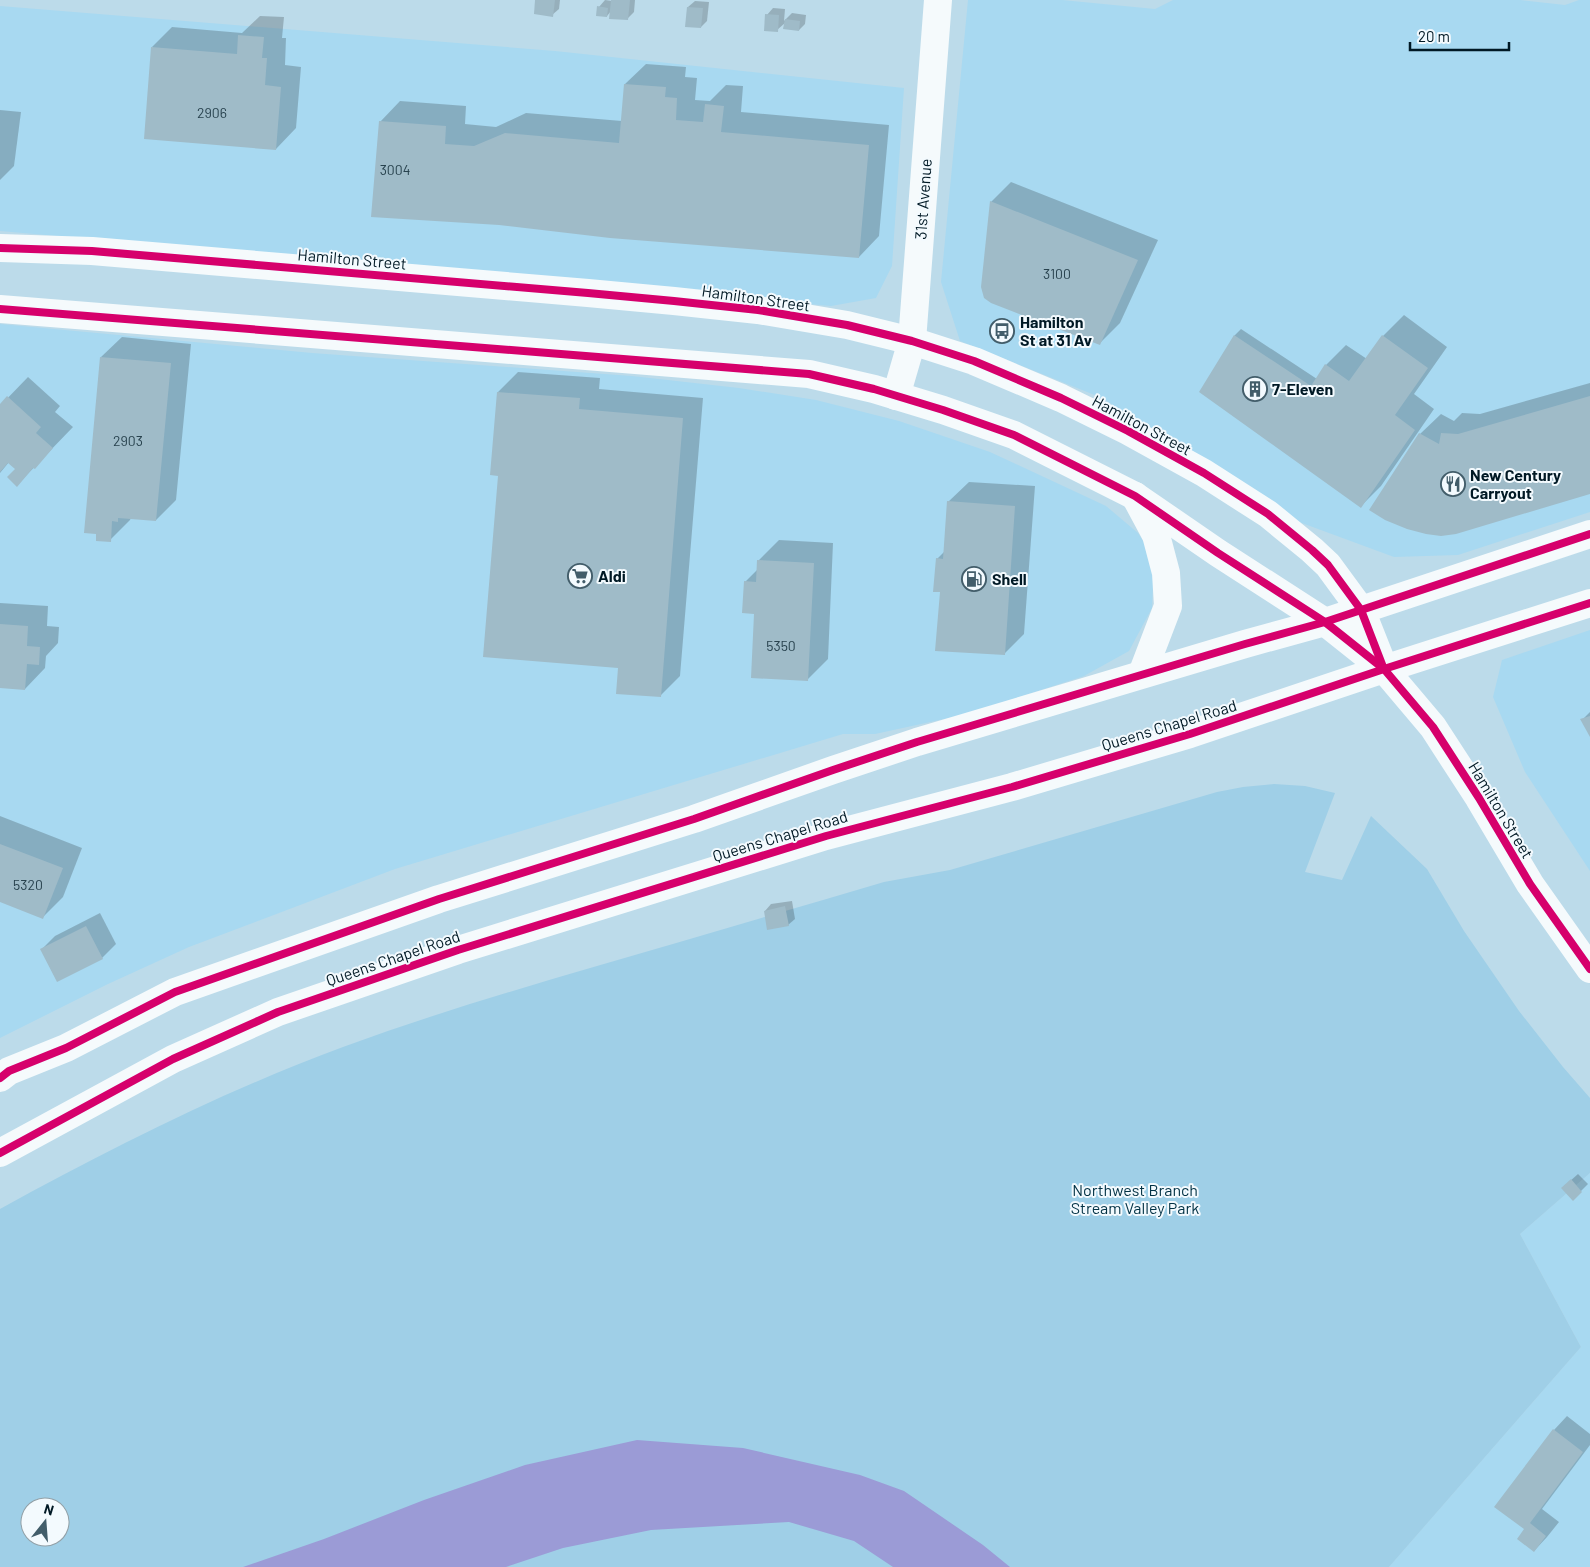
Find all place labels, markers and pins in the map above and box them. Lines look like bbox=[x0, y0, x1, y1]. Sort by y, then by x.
place label: Hamilton St at 31 Av bbox=[1020, 312, 1092, 349]
bus stop icon: Hamilton St at 31 Av bbox=[989, 318, 1015, 344]
building icon: 7-Eleven bbox=[1242, 376, 1268, 402]
place label: 7-Eleven bbox=[1272, 379, 1333, 398]
place label: New Century Carryout bbox=[1470, 465, 1561, 502]
restaurant icon: New Century Carryout bbox=[1440, 471, 1466, 497]
supermarket icon: Aldi bbox=[567, 563, 593, 589]
place label: Aldi bbox=[598, 566, 626, 585]
fuel station icon: Shell bbox=[961, 566, 987, 592]
place label: Shell bbox=[992, 569, 1027, 588]

